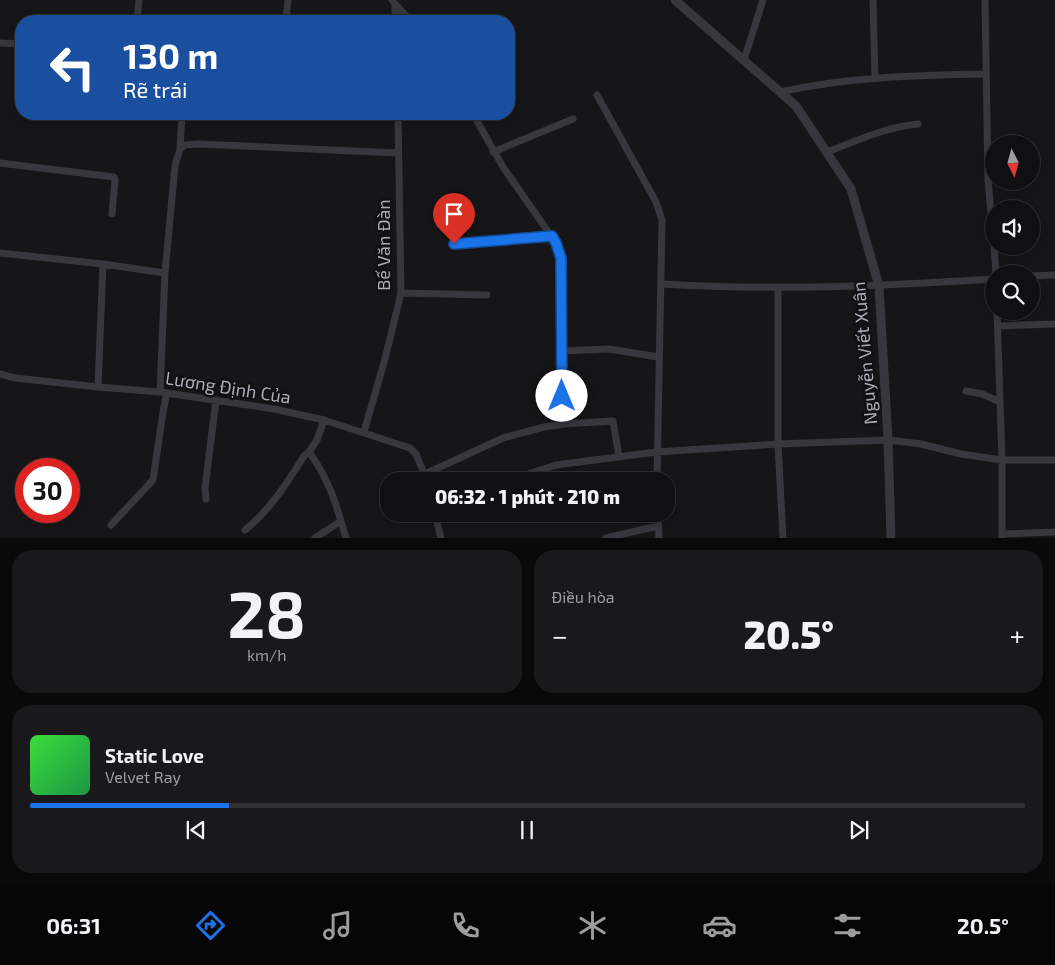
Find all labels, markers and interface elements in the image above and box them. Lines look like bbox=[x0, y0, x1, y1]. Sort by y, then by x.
text: 130 m bbox=[123, 34, 218, 76]
icon: left bbox=[40, 35, 105, 100]
text: Rẽ trái bbox=[123, 76, 188, 102]
north arrow bbox=[985, 135, 1040, 190]
map controls bbox=[985, 135, 1040, 320]
pin bbox=[433, 193, 475, 244]
street label: Bế Văn Đàn bbox=[372, 199, 394, 291]
icon: arrive bbox=[440, 200, 468, 228]
button: sound bbox=[985, 200, 1040, 255]
button: search bbox=[985, 265, 1040, 320]
street label: Nguyễn Viết Xuân bbox=[847, 281, 881, 426]
street label: Lương Định Của bbox=[164, 366, 292, 408]
position arrow bbox=[535, 369, 587, 421]
speed limit sign: 30 bbox=[15, 458, 80, 523]
text: 06:32 · 1 phút · 210 m bbox=[435, 485, 620, 508]
text: 28 bbox=[228, 573, 306, 651]
text: Điều hòa bbox=[552, 587, 615, 606]
text: 20.5° bbox=[743, 611, 834, 657]
text: − bbox=[552, 618, 568, 652]
text: + bbox=[1010, 618, 1025, 652]
text: km/h bbox=[247, 645, 287, 664]
text: Static Love bbox=[105, 744, 204, 767]
text: Velvet Ray bbox=[105, 767, 181, 786]
icon: previous bbox=[182, 816, 210, 844]
icon: pause bbox=[513, 816, 541, 844]
icon: next bbox=[845, 816, 873, 844]
icon: directions bbox=[193, 908, 228, 943]
icon: music bbox=[320, 908, 355, 943]
icon: phone bbox=[448, 908, 483, 943]
icon: climate bbox=[575, 908, 610, 943]
icon: car bbox=[702, 908, 737, 943]
icon: filters bbox=[830, 908, 865, 943]
text: 06:31 bbox=[46, 912, 101, 938]
text: 20.5° bbox=[957, 912, 1009, 938]

